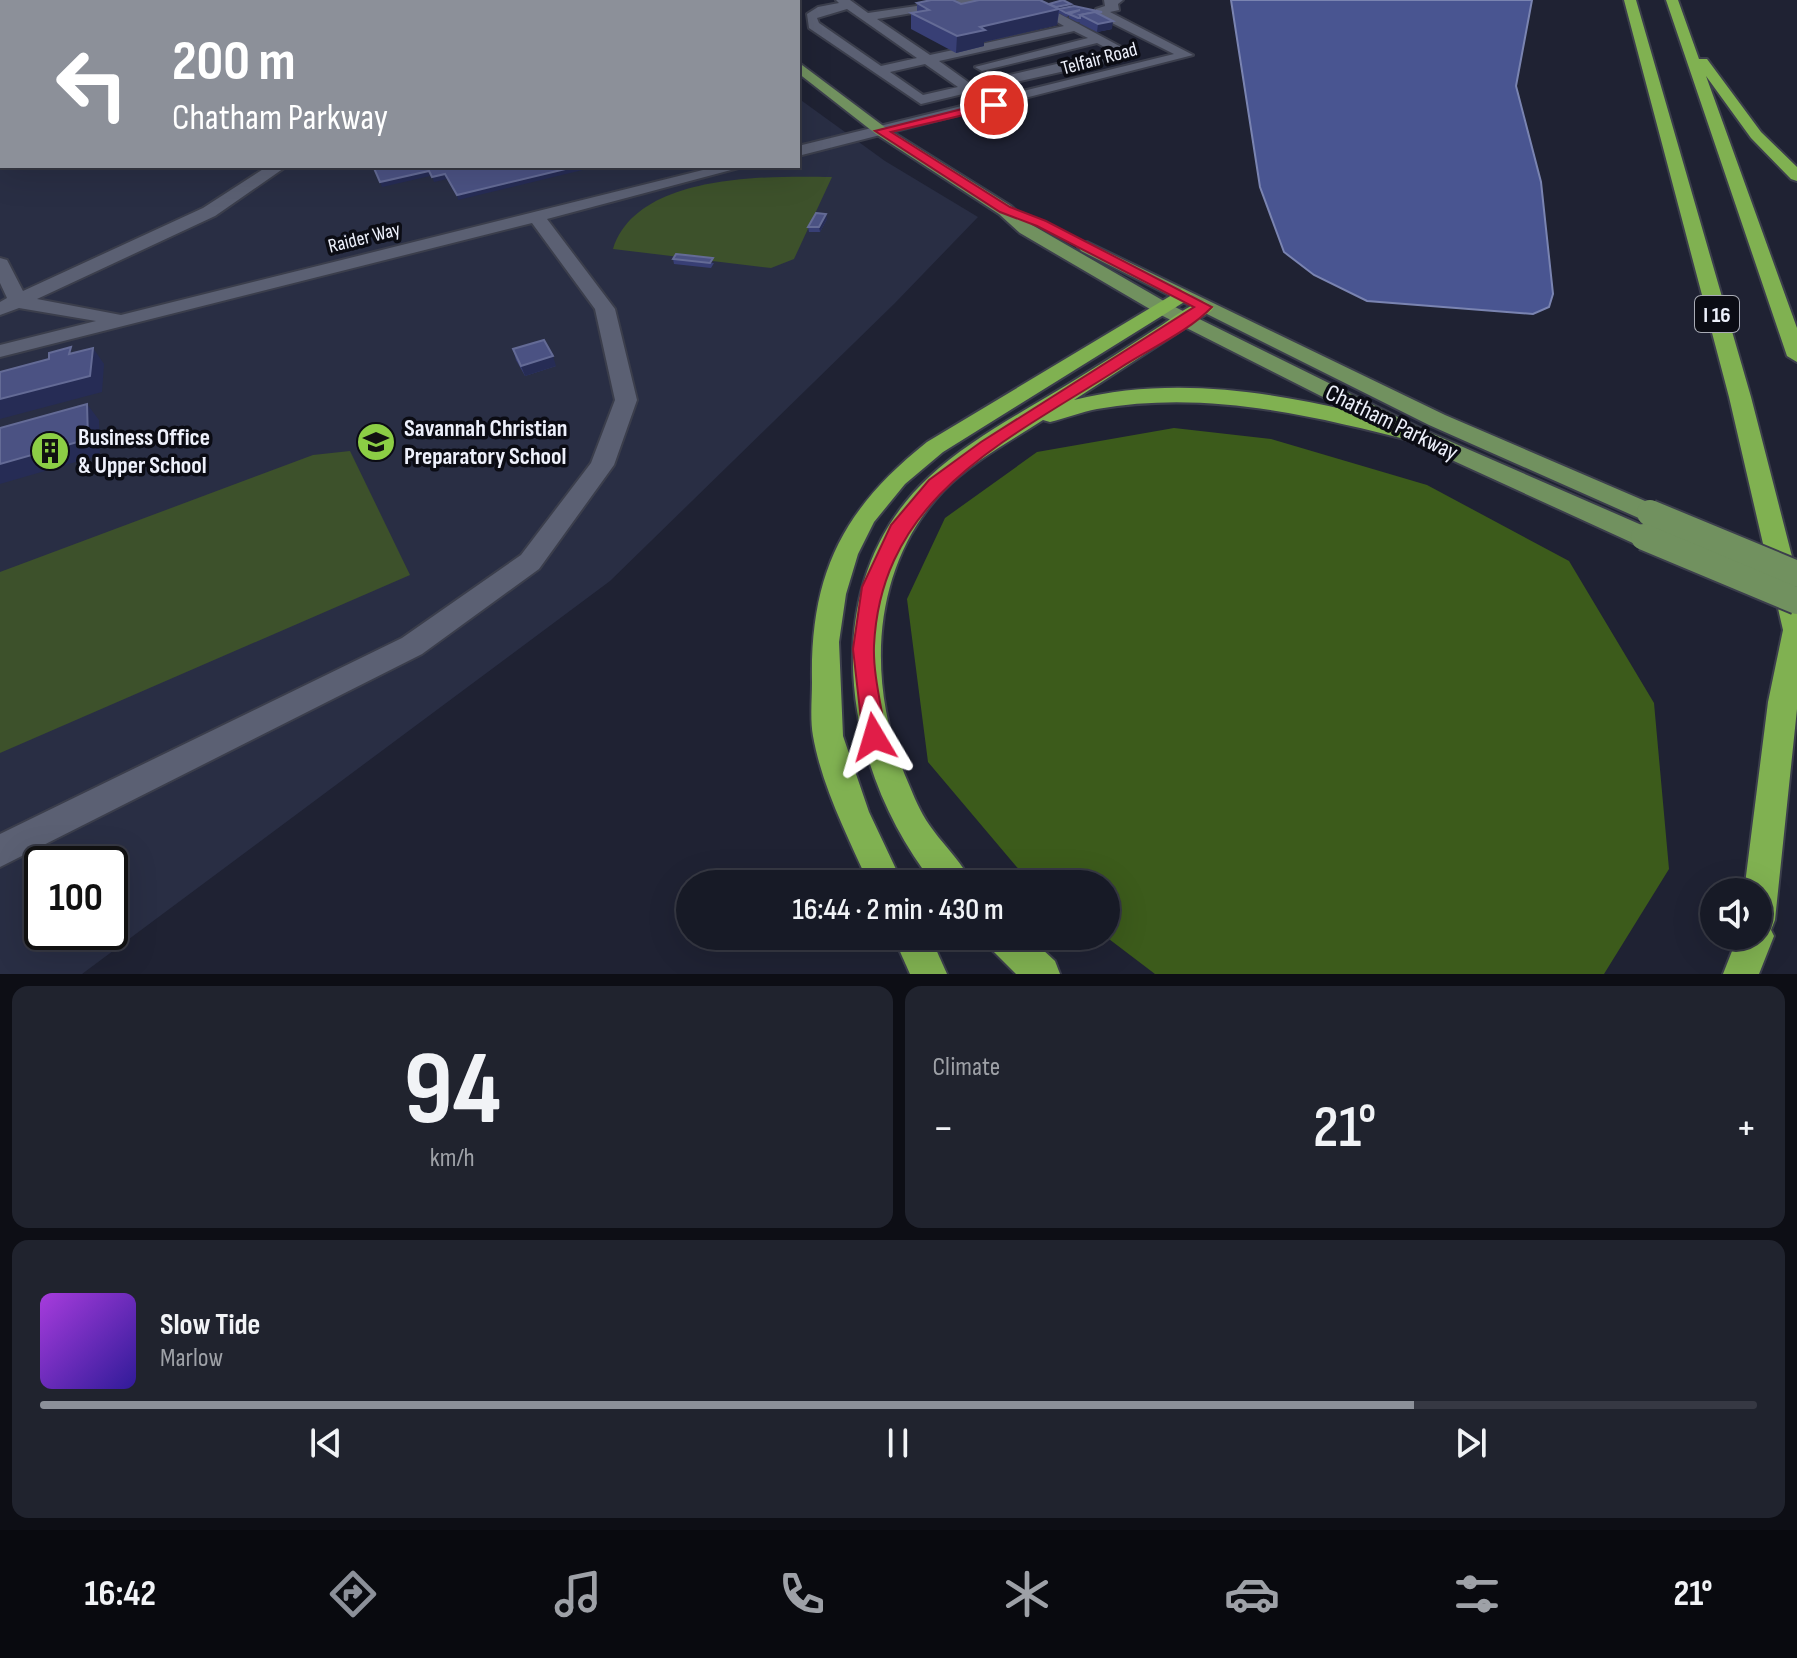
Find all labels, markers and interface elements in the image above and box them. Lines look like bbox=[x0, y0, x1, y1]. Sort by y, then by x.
text: 200 m bbox=[172, 29, 296, 96]
icon: left bbox=[40, 32, 144, 136]
street label: Telfair Road bbox=[1059, 37, 1140, 81]
pin bbox=[960, 71, 1028, 139]
icon: arrive bbox=[972, 83, 1016, 127]
text: Chatham Parkway bbox=[172, 97, 388, 140]
street label: Raider Way bbox=[326, 217, 403, 259]
road number: I 16 bbox=[1695, 296, 1739, 332]
street label: Chatham Parkway bbox=[1321, 378, 1463, 467]
place label: Savannah Christian Preparatory School bbox=[404, 414, 567, 471]
school or university icon: Savannah Christian Preparatory School bbox=[355, 421, 397, 463]
place label: Business Office & Upper School bbox=[78, 423, 210, 480]
building icon: Business Office & Upper School bbox=[29, 430, 71, 472]
position arrow bbox=[832, 695, 916, 779]
speed limit sign: 100 bbox=[24, 846, 128, 950]
map controls bbox=[1700, 878, 1772, 950]
button: sound bbox=[1700, 878, 1772, 950]
text: 16:44 · 2 min · 430 m bbox=[792, 892, 1004, 928]
text: 94 bbox=[403, 1028, 501, 1153]
text: Climate bbox=[933, 1052, 1000, 1083]
text: 21° bbox=[1313, 1092, 1376, 1164]
text: − bbox=[933, 1102, 954, 1155]
text: + bbox=[1735, 1102, 1757, 1155]
text: km/h bbox=[430, 1143, 475, 1174]
text: Slow Tide bbox=[160, 1307, 260, 1343]
text: Marlow bbox=[160, 1343, 223, 1374]
icon: previous bbox=[304, 1421, 348, 1465]
icon: pause bbox=[876, 1421, 920, 1465]
icon: next bbox=[1449, 1421, 1493, 1465]
icon: directions bbox=[325, 1566, 381, 1622]
icon: music bbox=[550, 1566, 606, 1622]
icon: phone bbox=[774, 1566, 830, 1622]
icon: climate bbox=[999, 1566, 1055, 1622]
icon: car bbox=[1224, 1566, 1280, 1622]
icon: filters bbox=[1449, 1566, 1505, 1622]
text: 16:42 bbox=[84, 1573, 156, 1616]
text: 21° bbox=[1673, 1573, 1713, 1616]

